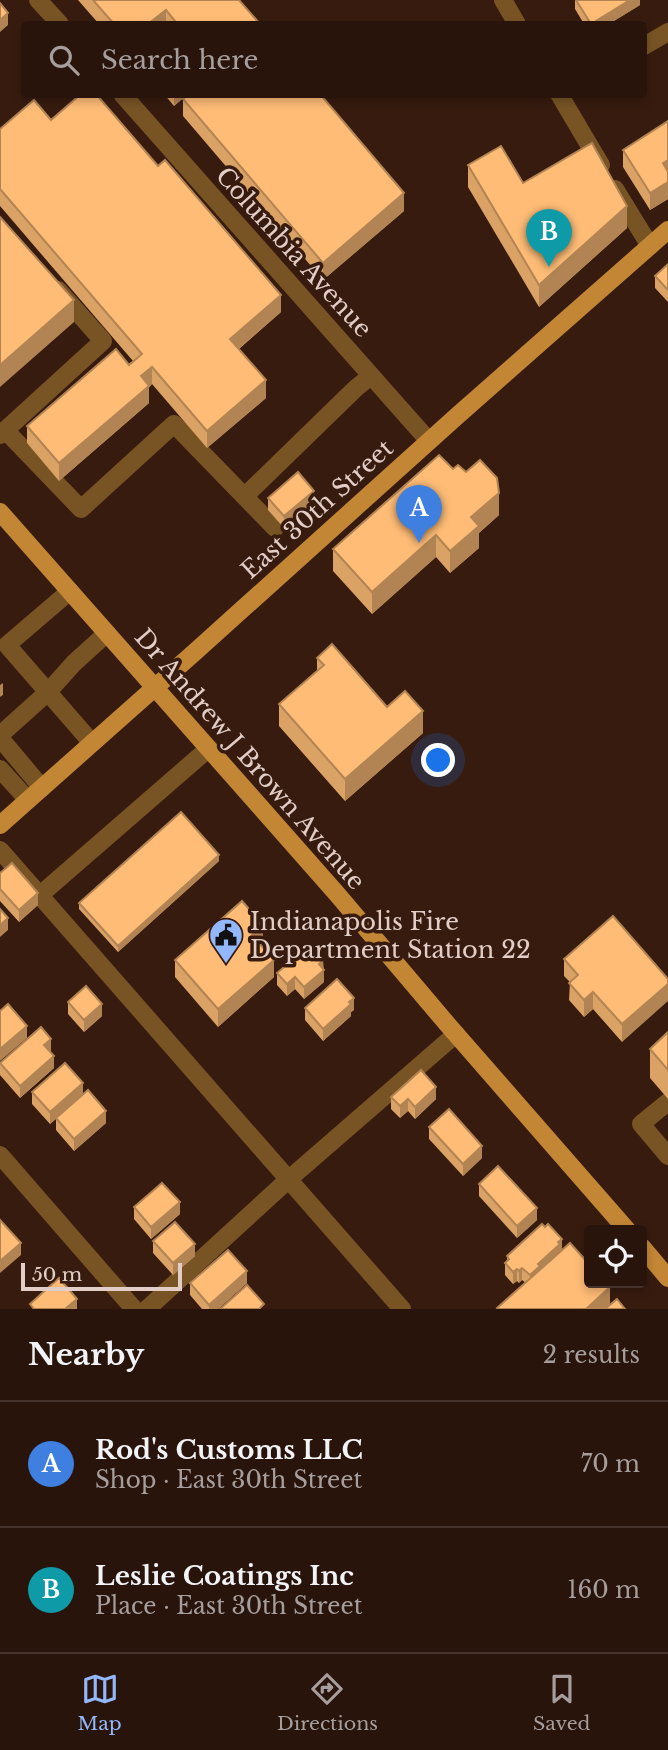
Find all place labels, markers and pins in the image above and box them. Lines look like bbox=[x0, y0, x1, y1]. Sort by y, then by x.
pin: B bbox=[526, 209, 572, 267]
pin: A bbox=[396, 485, 442, 543]
place label: Indianapolis Fire Department Station 22 bbox=[250, 907, 531, 964]
public building icon: Indianapolis Fire Department Station 22 bbox=[207, 916, 245, 965]

